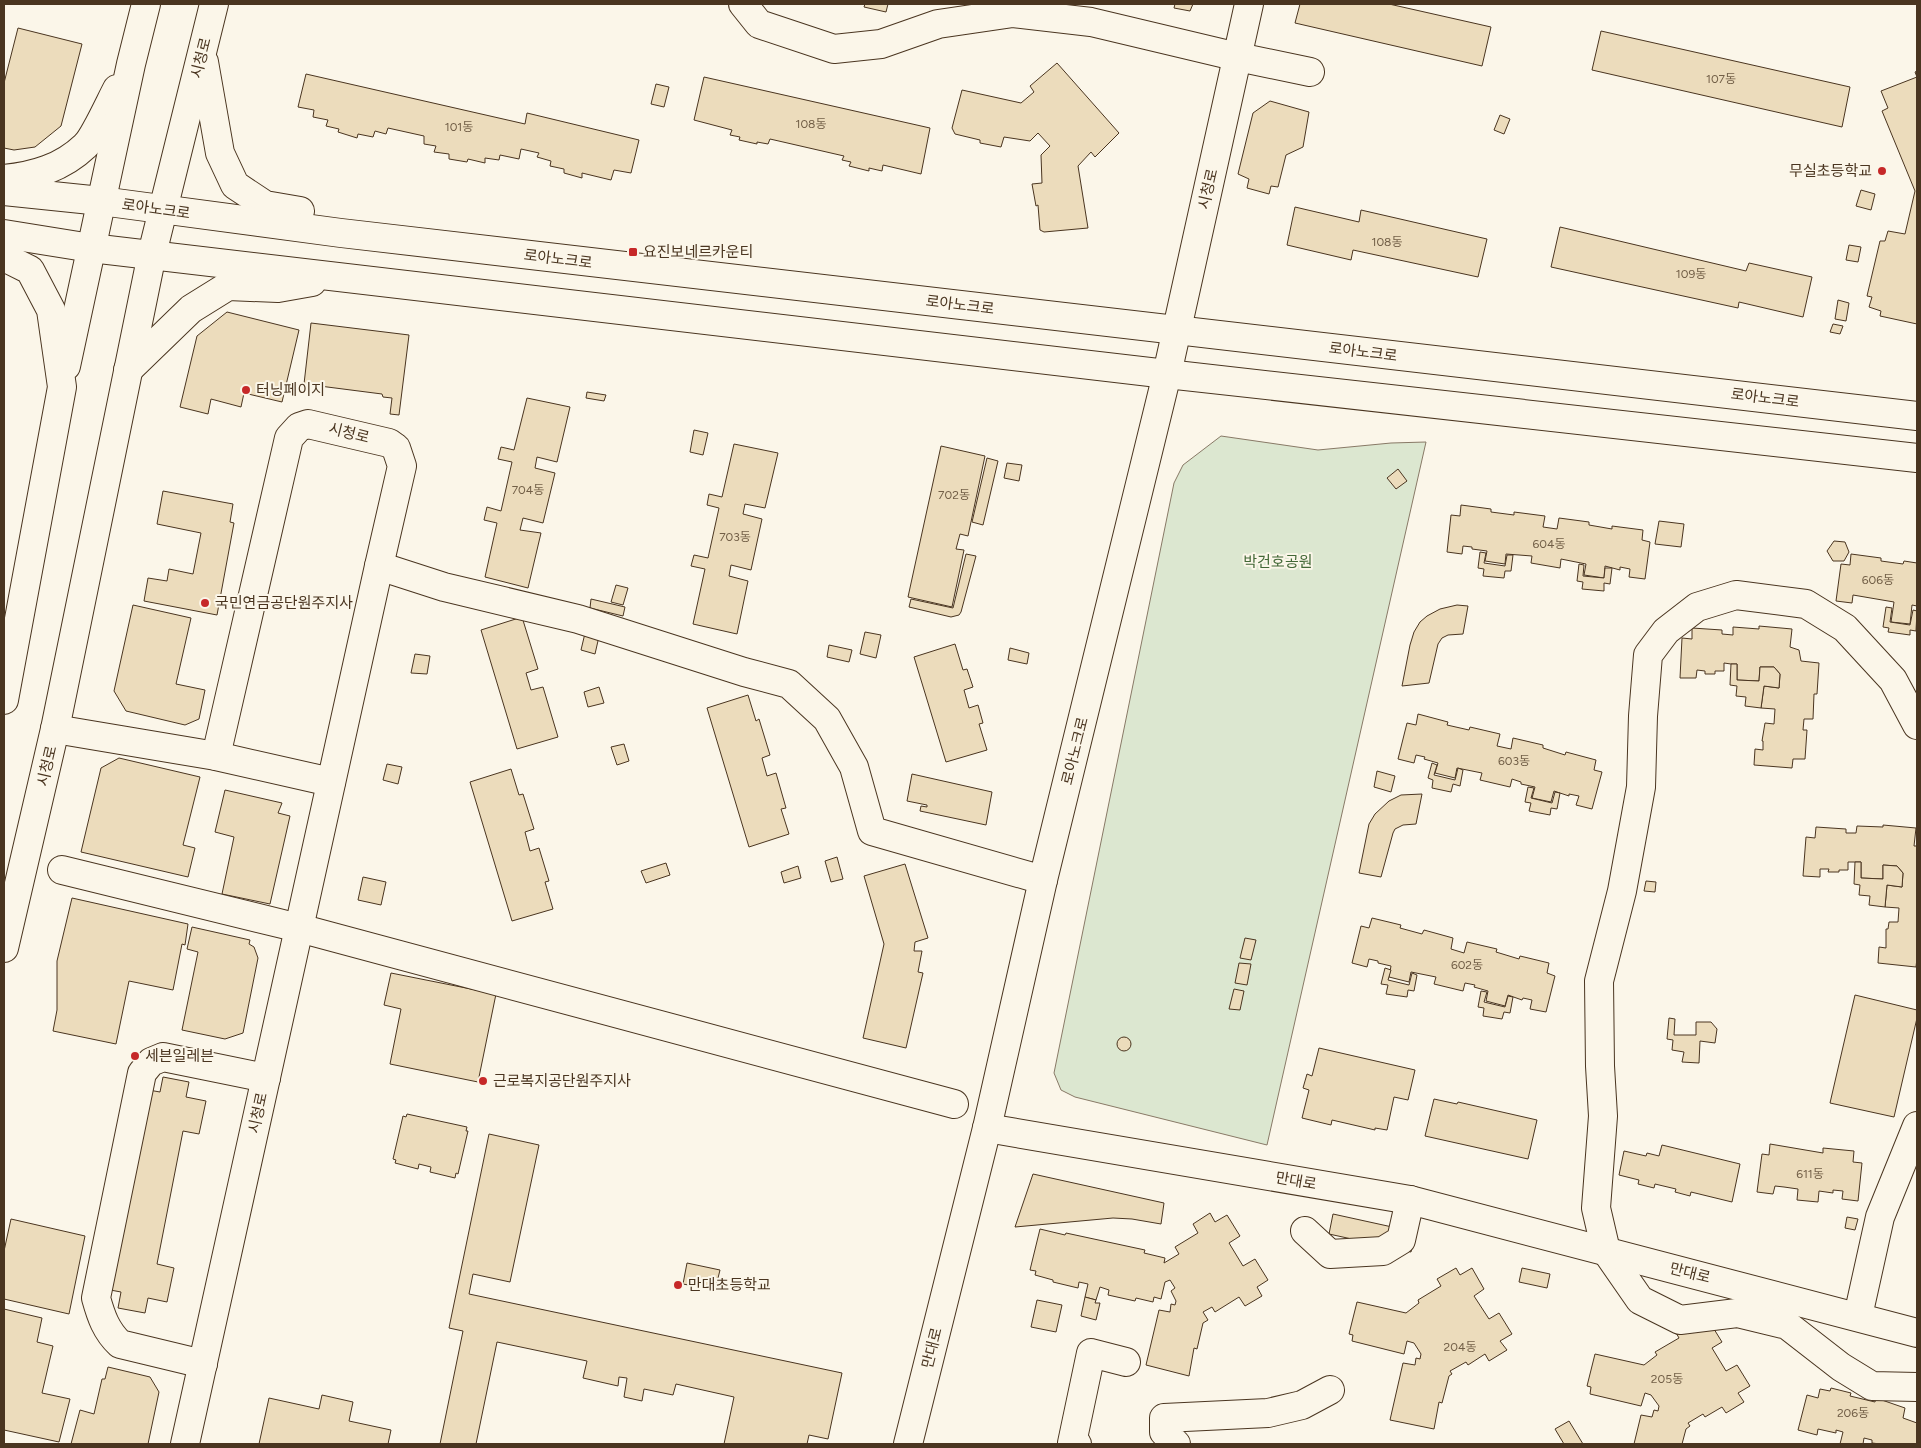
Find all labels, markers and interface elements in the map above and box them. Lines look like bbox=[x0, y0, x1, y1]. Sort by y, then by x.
street label: 시청로 bbox=[187, 36, 215, 80]
house number: 107동 bbox=[1706, 72, 1736, 86]
house number: 108동 bbox=[795, 117, 827, 131]
house number: 101동 bbox=[445, 120, 473, 134]
place label: 무실초등학교 bbox=[1789, 162, 1872, 180]
marker: 무실초등학교 bbox=[1876, 165, 1888, 177]
street label: 시청로 bbox=[1195, 167, 1221, 211]
street label: 로아노크로 bbox=[121, 195, 191, 223]
house number: 108동 bbox=[1371, 235, 1403, 249]
place label: 요진보네르카운티 bbox=[643, 243, 753, 261]
street label: 로아노크로 bbox=[523, 246, 593, 272]
marker: 요진보네르카운티 bbox=[627, 246, 639, 258]
house number: 109동 bbox=[1676, 267, 1706, 281]
street label: 로아노크로 bbox=[925, 292, 995, 318]
street label: 로아노크로 bbox=[1328, 339, 1398, 365]
place label: 터닝페이지 bbox=[256, 381, 325, 399]
marker: 터닝페이지 bbox=[240, 384, 252, 396]
street label: 로아노크로 bbox=[1730, 385, 1800, 411]
street label: 시청로 bbox=[327, 419, 371, 447]
house number: 704동 bbox=[512, 483, 544, 497]
house number: 702동 bbox=[938, 488, 970, 502]
house number: 703동 bbox=[719, 530, 751, 544]
house number: 604동 bbox=[1533, 537, 1565, 551]
park label: 박건호공원 bbox=[1243, 553, 1313, 571]
house number: 606동 bbox=[1862, 573, 1894, 587]
place label: 국민연금공단원주지사 bbox=[215, 594, 353, 612]
marker: 국민연금공단원주지사 bbox=[199, 597, 211, 609]
street label: 로아노크로 bbox=[1058, 715, 1092, 787]
street label: 시청로 bbox=[34, 744, 60, 788]
house number: 603동 bbox=[1498, 754, 1530, 768]
house number: 602동 bbox=[1451, 958, 1483, 972]
place label: 세븐일레븐 bbox=[145, 1047, 214, 1065]
marker: 세븐일레븐 bbox=[129, 1050, 141, 1062]
place label: 근로복지공단원주지사 bbox=[493, 1072, 631, 1090]
marker: 근로복지공단원주지사 bbox=[477, 1075, 489, 1087]
street label: 시청로 bbox=[245, 1091, 271, 1135]
house number: 611동 bbox=[1796, 1167, 1824, 1181]
street label: 만대로 bbox=[1274, 1169, 1318, 1193]
street label: 만대로 bbox=[1668, 1259, 1712, 1287]
place label: 만대초등학교 bbox=[688, 1276, 771, 1294]
marker: 만대초등학교 bbox=[672, 1279, 684, 1291]
street label: 만대로 bbox=[918, 1326, 946, 1370]
house number: 204동 bbox=[1444, 1340, 1476, 1354]
house number: 205동 bbox=[1651, 1372, 1683, 1386]
house number: 206동 bbox=[1837, 1406, 1869, 1420]

